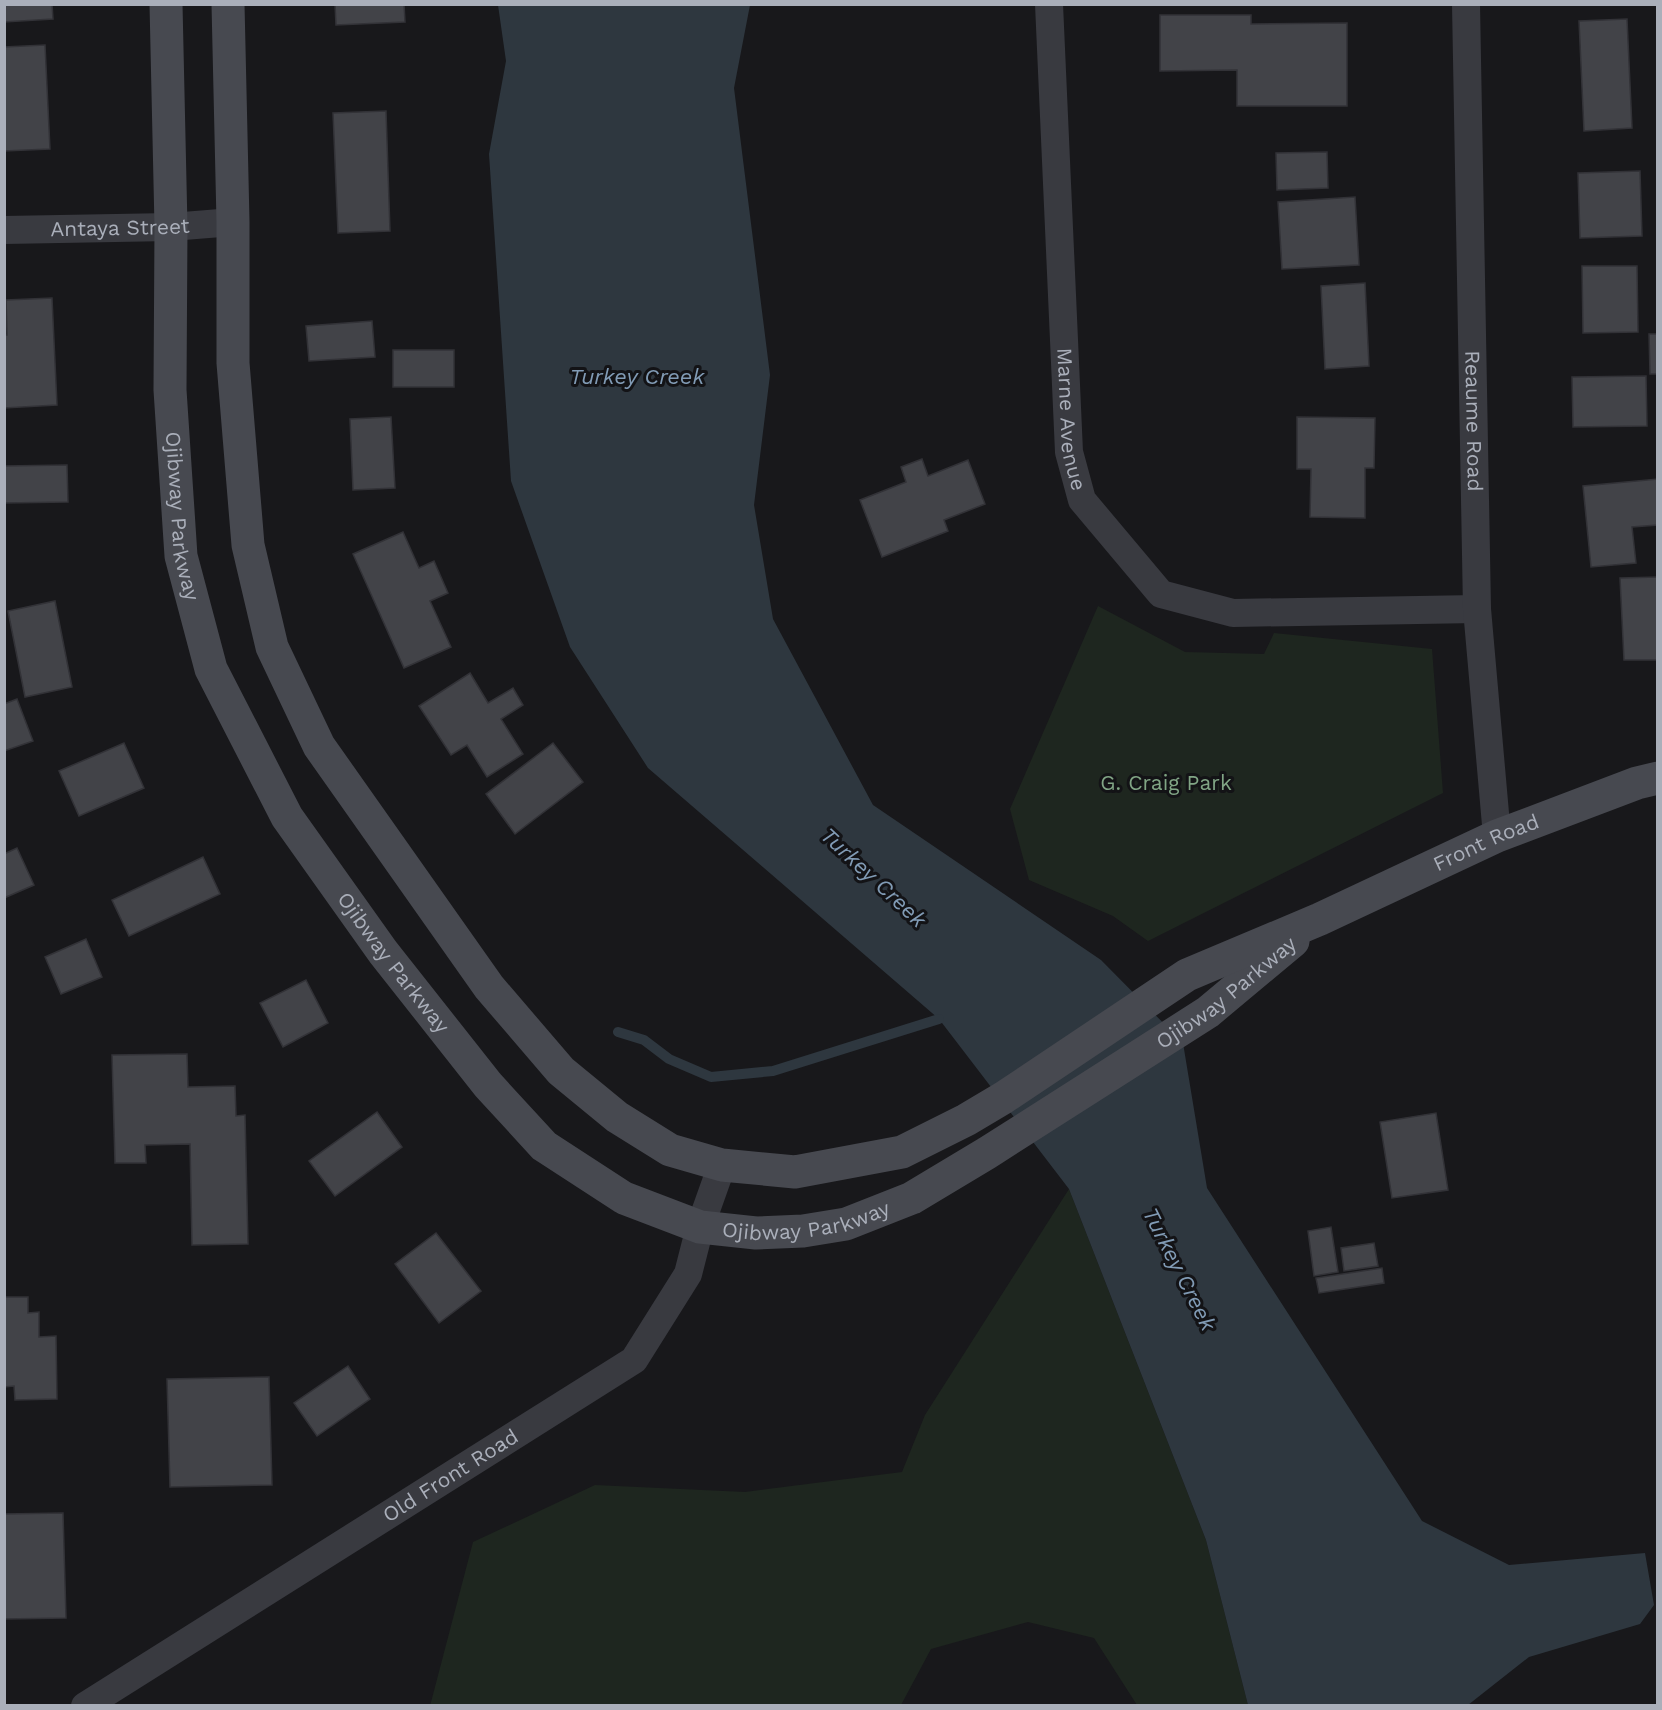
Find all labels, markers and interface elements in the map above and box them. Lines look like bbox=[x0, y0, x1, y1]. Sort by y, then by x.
street label: Antaya Street bbox=[50, 213, 191, 241]
street label: Marne Avenue bbox=[1052, 347, 1092, 493]
street label: Reaume Road bbox=[1460, 350, 1488, 492]
water label: Turkey Creek bbox=[570, 364, 705, 389]
street label: Ojibway Parkway bbox=[161, 431, 205, 603]
park label: G. Craig Park bbox=[1100, 770, 1232, 795]
street label: Front Road bbox=[1429, 808, 1542, 876]
water label: Turkey Creek bbox=[816, 822, 932, 933]
street label: Ojibway Parkway bbox=[332, 887, 455, 1038]
street label: Ojibway Parkway bbox=[1151, 931, 1301, 1054]
street label: Ojibway Parkway bbox=[721, 1195, 893, 1246]
water label: Turkey Creek bbox=[1138, 1203, 1222, 1336]
street label: Old Front Road bbox=[378, 1423, 523, 1527]

